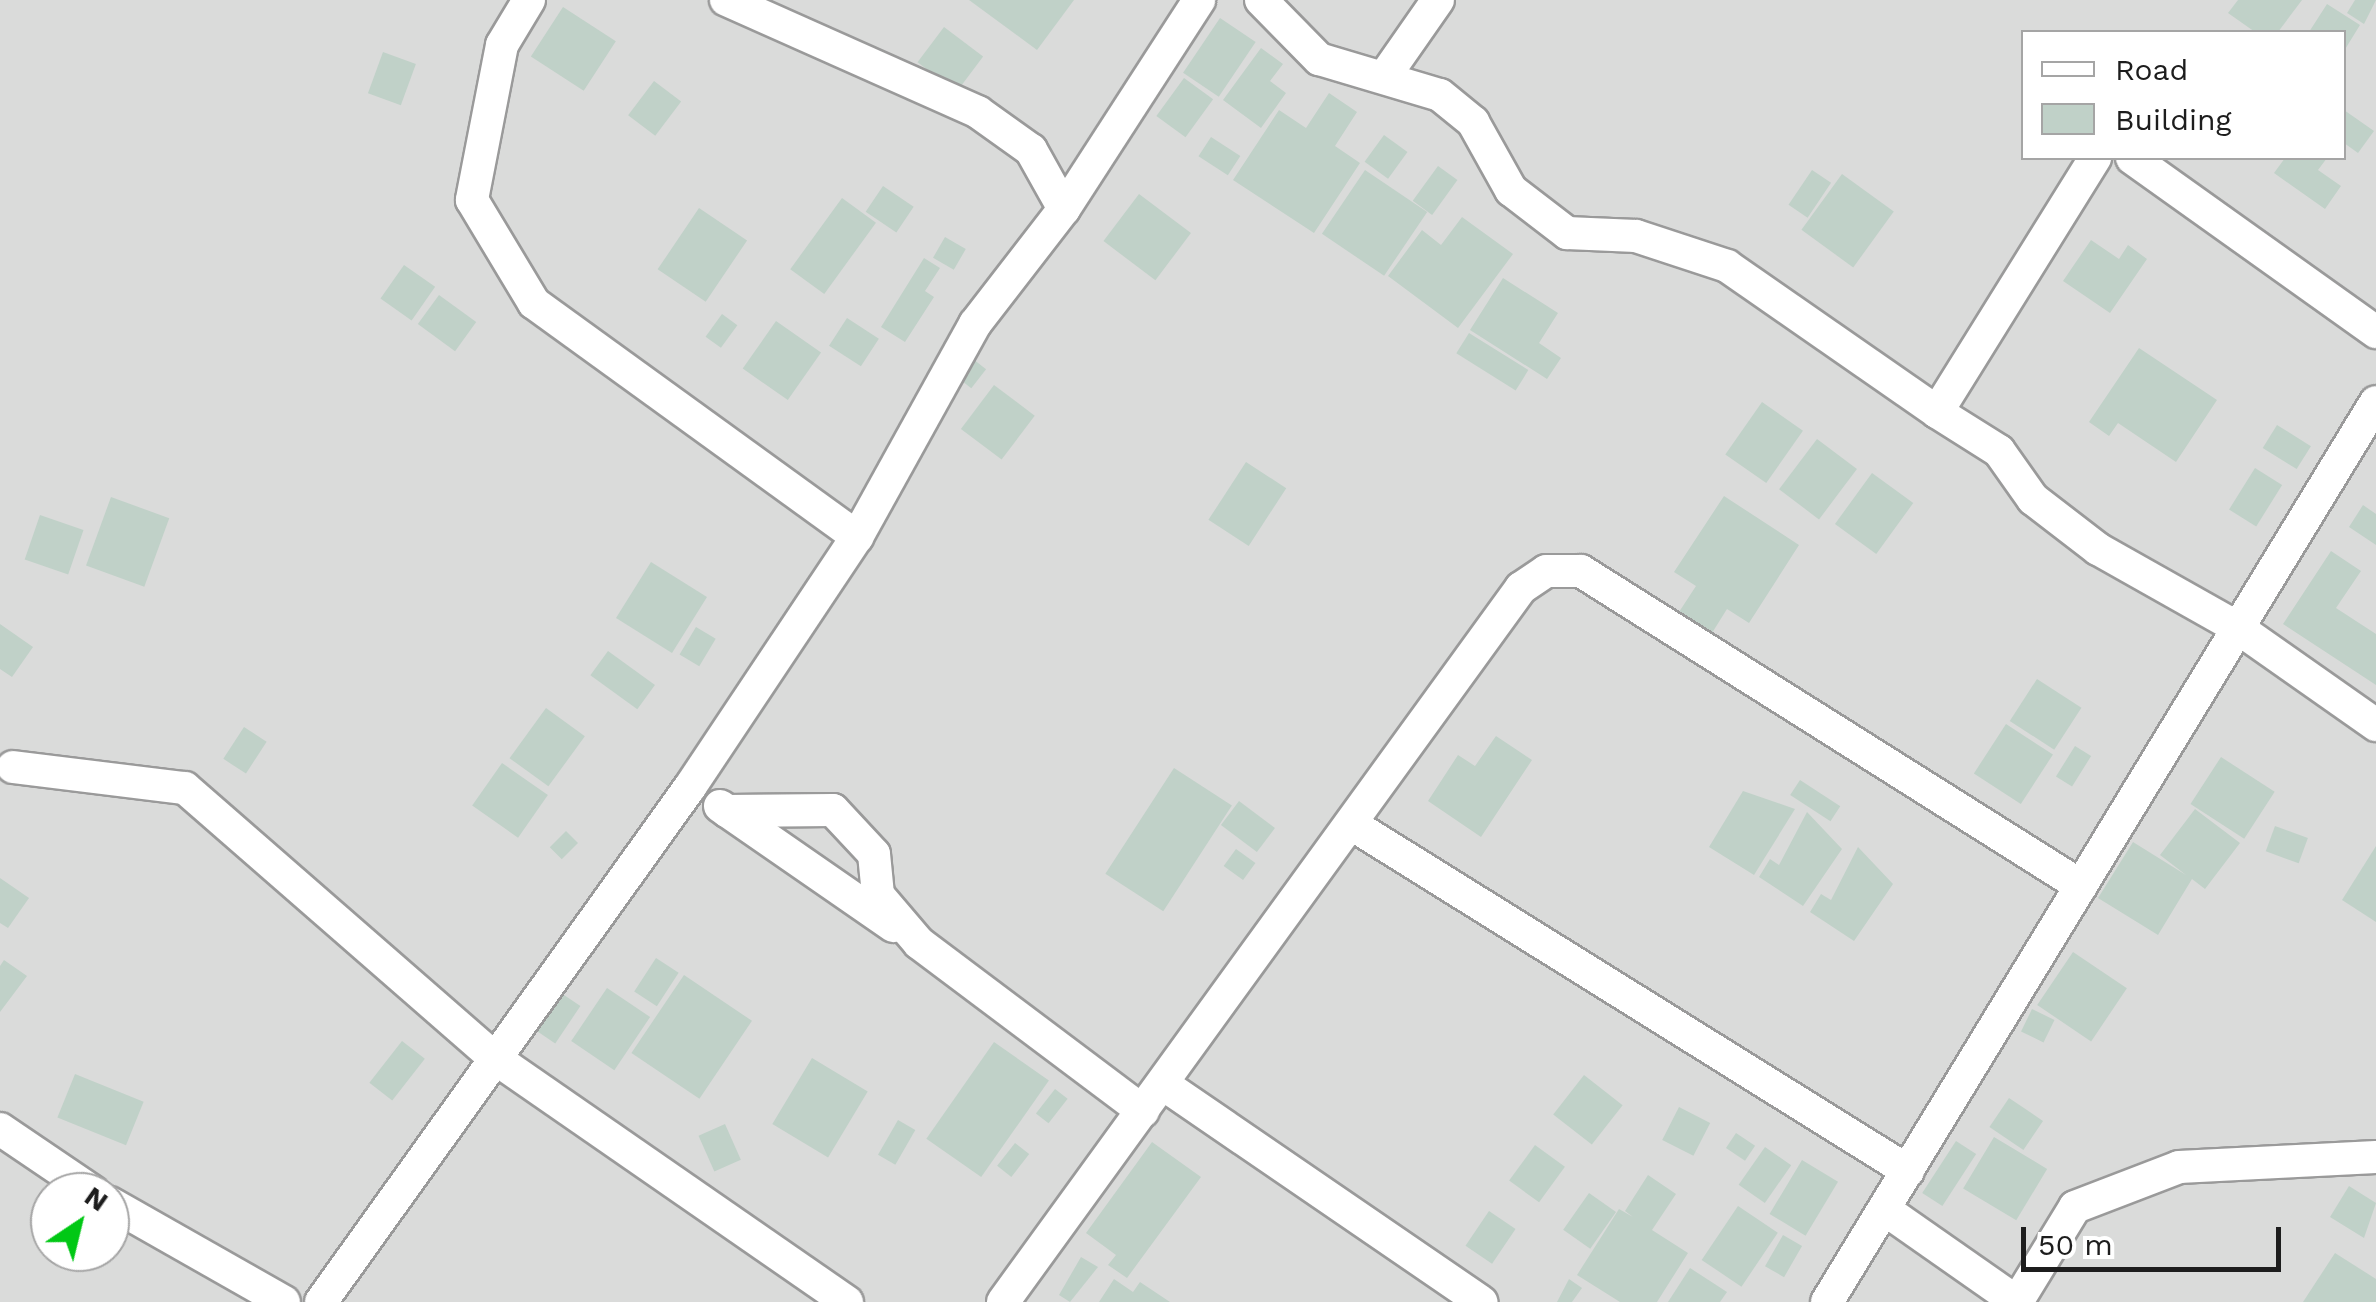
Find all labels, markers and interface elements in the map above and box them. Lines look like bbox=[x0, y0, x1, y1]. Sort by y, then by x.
legend bbox=[2021, 30, 2346, 160]
text: Road bbox=[2115, 52, 2188, 87]
text: Building bbox=[2115, 102, 2232, 137]
north arrow bbox=[30, 1172, 130, 1272]
text: N bbox=[78, 1179, 114, 1218]
scale bar bbox=[2026, 1207, 2286, 1269]
text: 50 m bbox=[2038, 1227, 2113, 1262]

